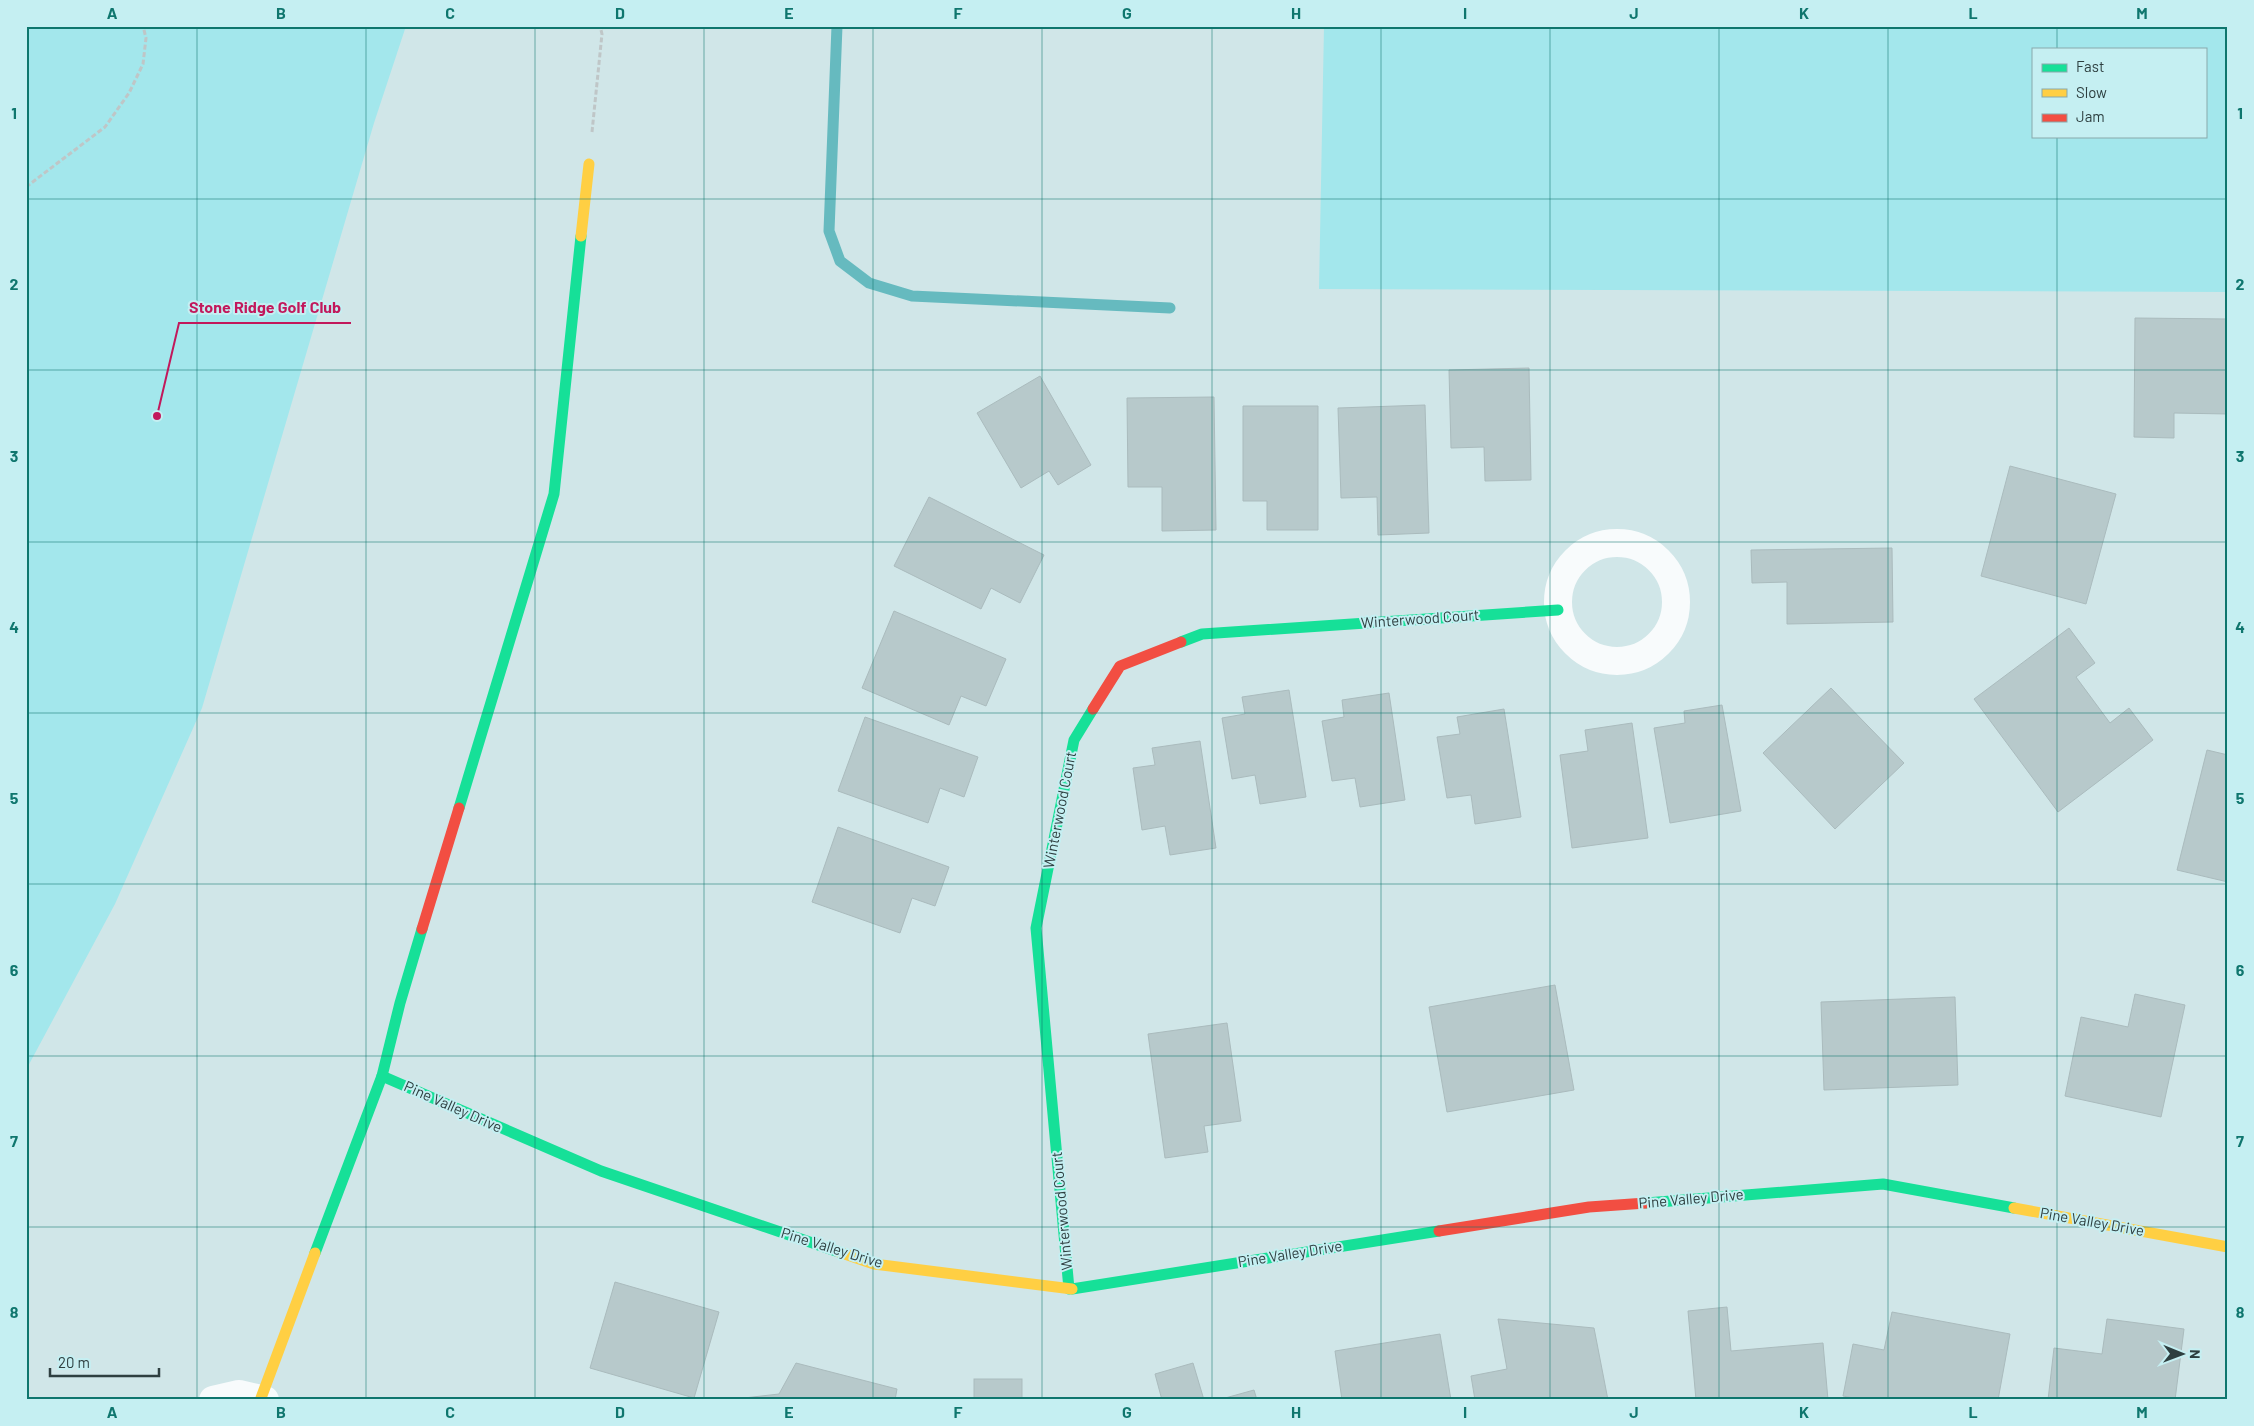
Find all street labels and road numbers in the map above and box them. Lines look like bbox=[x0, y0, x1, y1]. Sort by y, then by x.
street label: Winterwood Court bbox=[1360, 605, 1480, 631]
street label: Winterwood Court bbox=[1039, 750, 1079, 870]
street label: Pine Valley Drive bbox=[402, 1076, 505, 1136]
street label: Winterwood Court bbox=[1047, 1151, 1075, 1271]
street label: Pine Valley Drive bbox=[1638, 1184, 1744, 1212]
street label: Pine Valley Drive bbox=[2039, 1203, 2146, 1239]
street label: Pine Valley Drive bbox=[779, 1223, 885, 1271]
street label: Pine Valley Drive bbox=[1236, 1236, 1343, 1270]

